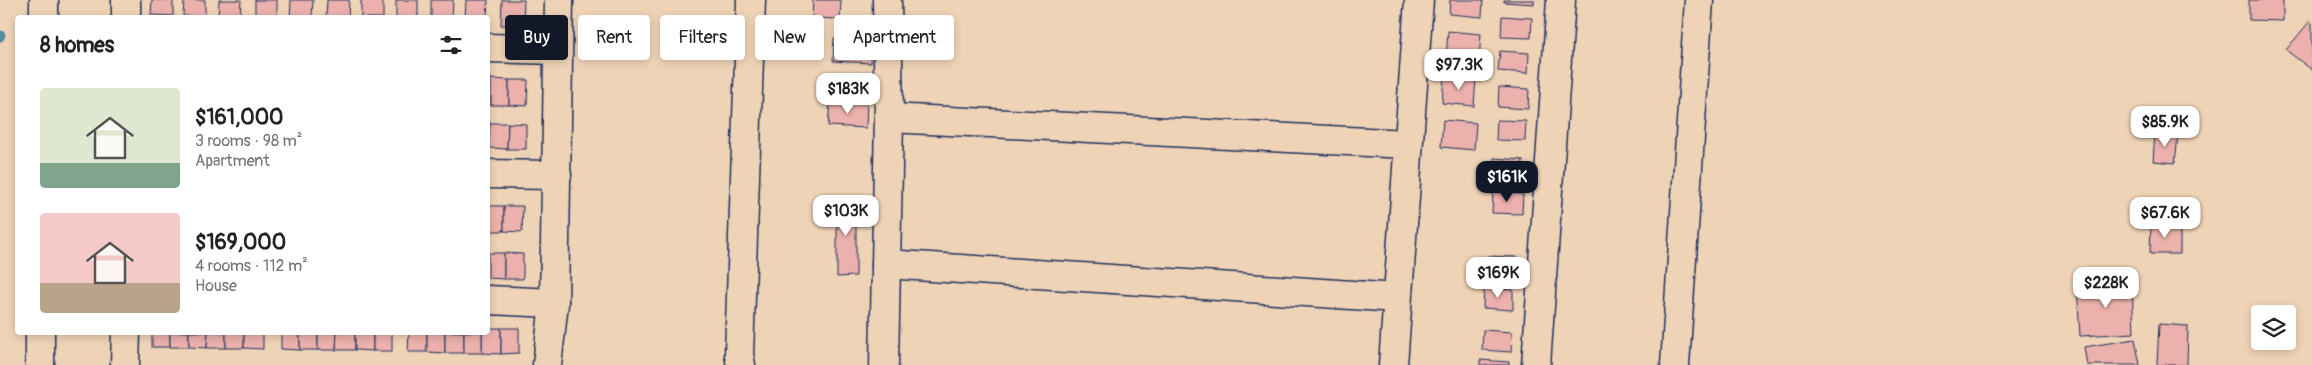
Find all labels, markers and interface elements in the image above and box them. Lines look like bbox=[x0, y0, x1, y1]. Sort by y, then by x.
chip: Buy bbox=[505, 15, 568, 60]
chip: Rent bbox=[578, 15, 650, 60]
chip: Filters bbox=[660, 15, 745, 60]
chip: New bbox=[755, 15, 824, 60]
chip: Apartment bbox=[834, 15, 954, 60]
icon: filters bbox=[437, 31, 465, 59]
text: 8 homes bbox=[40, 32, 114, 59]
pin: $97.3K bbox=[1418, 48, 1500, 91]
text: $97.3K bbox=[1435, 55, 1483, 75]
pin: $183K bbox=[813, 72, 883, 115]
text: $183K bbox=[827, 79, 869, 99]
text: $161,000 bbox=[195, 104, 283, 131]
pin: $85.9K bbox=[2124, 106, 2206, 148]
icon: home bbox=[80, 108, 140, 168]
text: $85.9K bbox=[2142, 112, 2188, 132]
text: 3 rooms · 98 m² bbox=[195, 131, 302, 151]
text: Apartment bbox=[195, 151, 270, 171]
pin: $161K bbox=[1472, 160, 1542, 203]
text: $161K bbox=[1487, 167, 1527, 187]
pin: $103K bbox=[811, 194, 881, 237]
pin: $67.6K bbox=[2124, 196, 2206, 239]
text: $103K bbox=[824, 201, 868, 221]
text: $67.6K bbox=[2141, 203, 2189, 223]
text: $169,000 bbox=[195, 229, 286, 256]
icon: home bbox=[80, 233, 140, 293]
text: 4 rooms · 112 m² bbox=[195, 256, 308, 276]
pin: $169K bbox=[1463, 256, 1533, 299]
text: $169K bbox=[1477, 263, 1519, 283]
pin: $228K bbox=[2071, 266, 2141, 309]
text: $228K bbox=[2084, 273, 2128, 293]
text: House bbox=[195, 276, 237, 296]
map controls bbox=[2251, 305, 2296, 350]
button: layers bbox=[2251, 305, 2296, 350]

